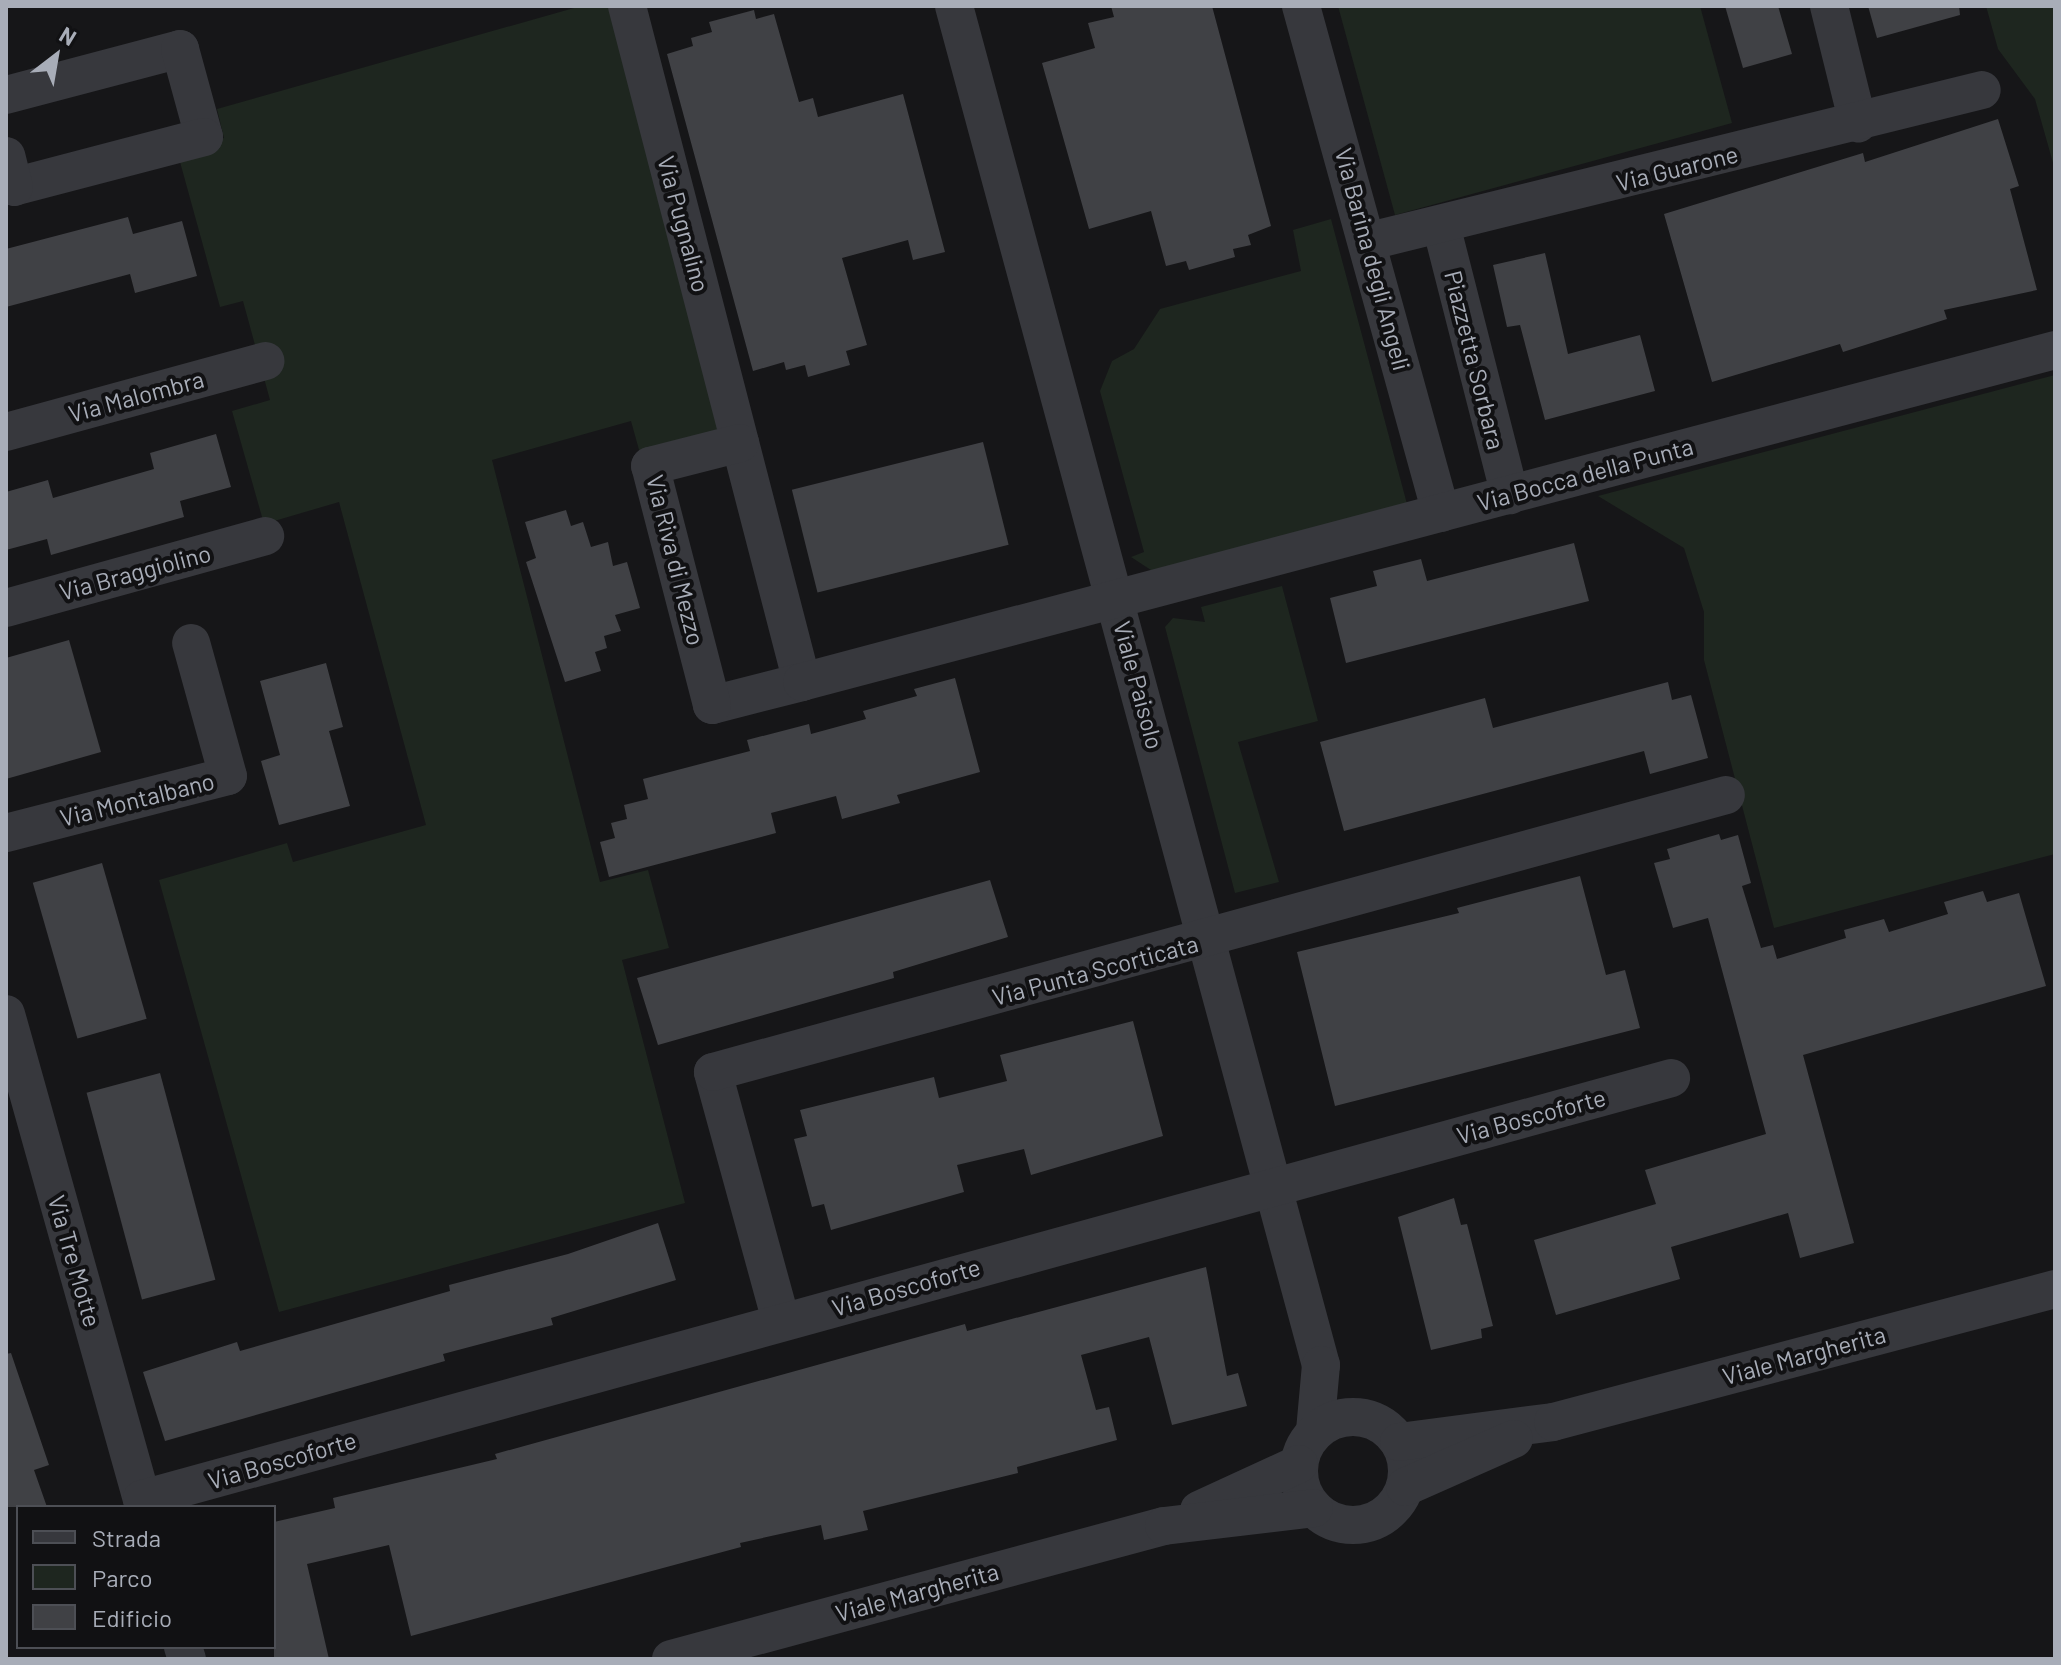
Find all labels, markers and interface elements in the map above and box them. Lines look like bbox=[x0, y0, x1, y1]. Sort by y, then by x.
north arrow bbox=[16, 16, 96, 96]
text: N bbox=[55, 21, 81, 50]
street label: Via Guarone bbox=[1613, 139, 1741, 197]
street label: Via Barina degli Angeli bbox=[1329, 145, 1417, 373]
street label: Via Pugnalino bbox=[652, 153, 716, 295]
street label: Piazzetta Sorbara bbox=[1439, 268, 1511, 452]
street label: Via Malombra bbox=[65, 364, 207, 428]
street label: Via Bocca della Punta bbox=[1474, 431, 1696, 517]
street label: Via Riva di Mezzo bbox=[641, 472, 711, 648]
street label: Via Braggiolino bbox=[56, 538, 214, 606]
street label: Viale Paisolo bbox=[1108, 618, 1170, 752]
street label: Via Montalbano bbox=[57, 766, 217, 832]
street label: Via Punta Scorticata bbox=[989, 929, 1201, 1011]
street label: Via Boscoforte bbox=[1453, 1082, 1609, 1150]
street label: Via Tre Motte bbox=[42, 1192, 108, 1330]
street label: Via Boscoforte bbox=[828, 1252, 984, 1322]
street label: Viale Margherita bbox=[1719, 1319, 1889, 1391]
street label: Via Boscoforte bbox=[204, 1425, 360, 1495]
legend bbox=[16, 1505, 276, 1649]
text: Strada bbox=[92, 1523, 161, 1552]
street label: Viale Margherita bbox=[832, 1556, 1002, 1628]
text: Parco bbox=[92, 1563, 153, 1592]
text: Edificio bbox=[92, 1603, 172, 1632]

